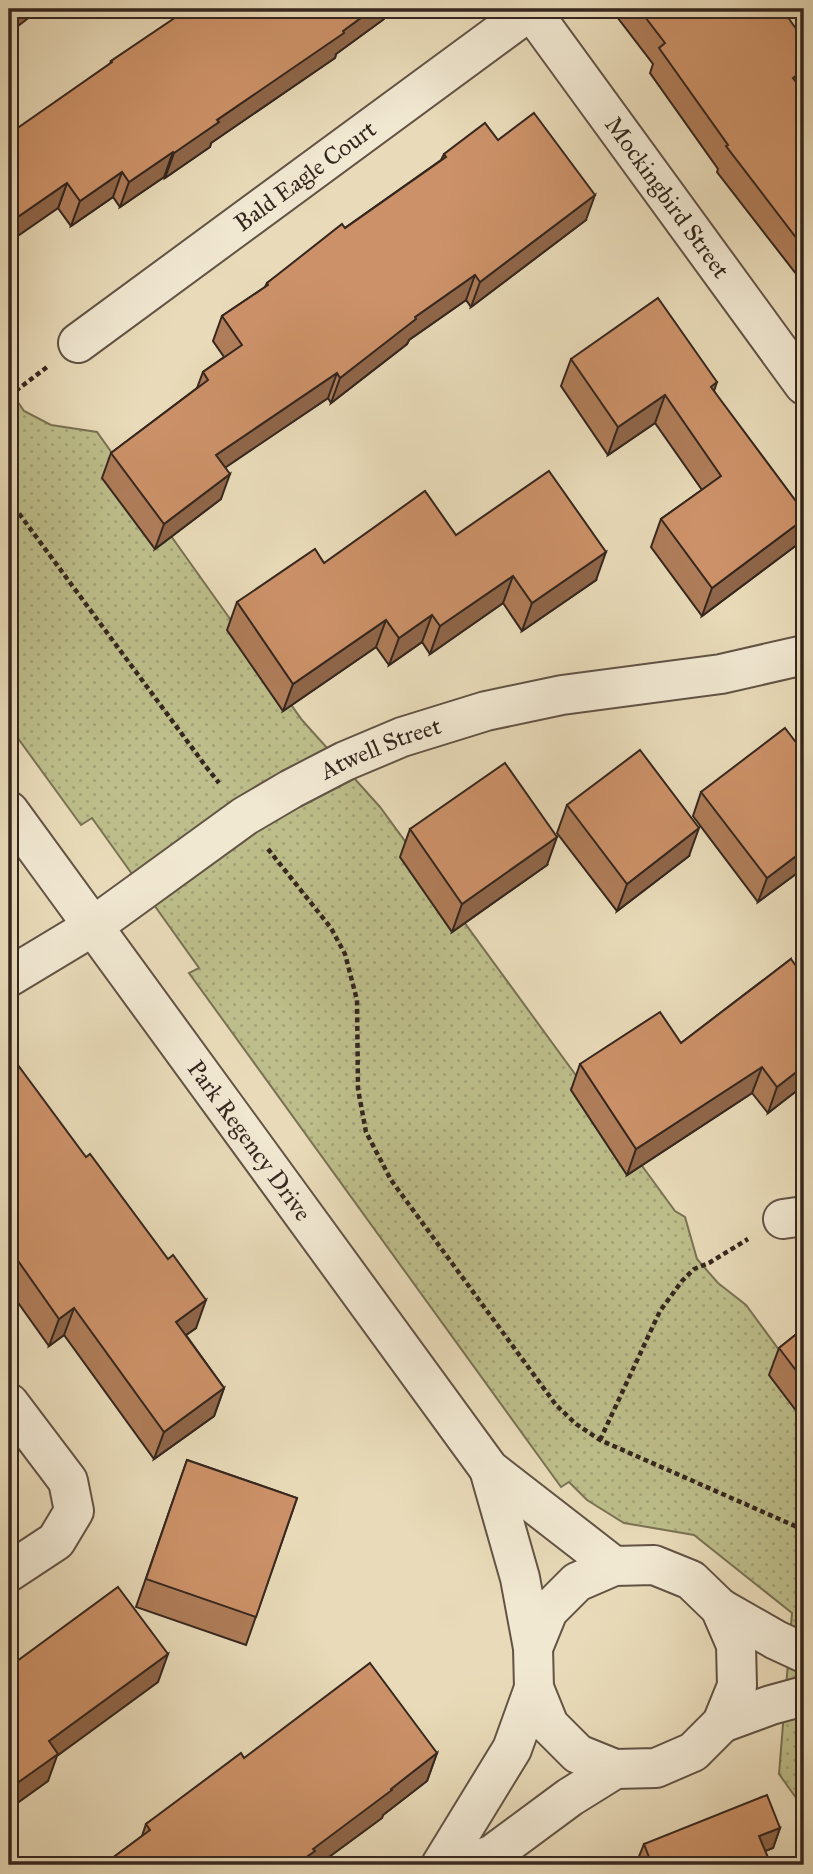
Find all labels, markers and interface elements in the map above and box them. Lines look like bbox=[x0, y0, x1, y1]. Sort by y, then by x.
street label: Mockingbird Street bbox=[598, 111, 736, 284]
street label: Bald Eagle Court bbox=[228, 114, 382, 238]
street label: Atwell Street bbox=[314, 711, 445, 787]
street label: Park Regency Drive bbox=[181, 1054, 318, 1227]

